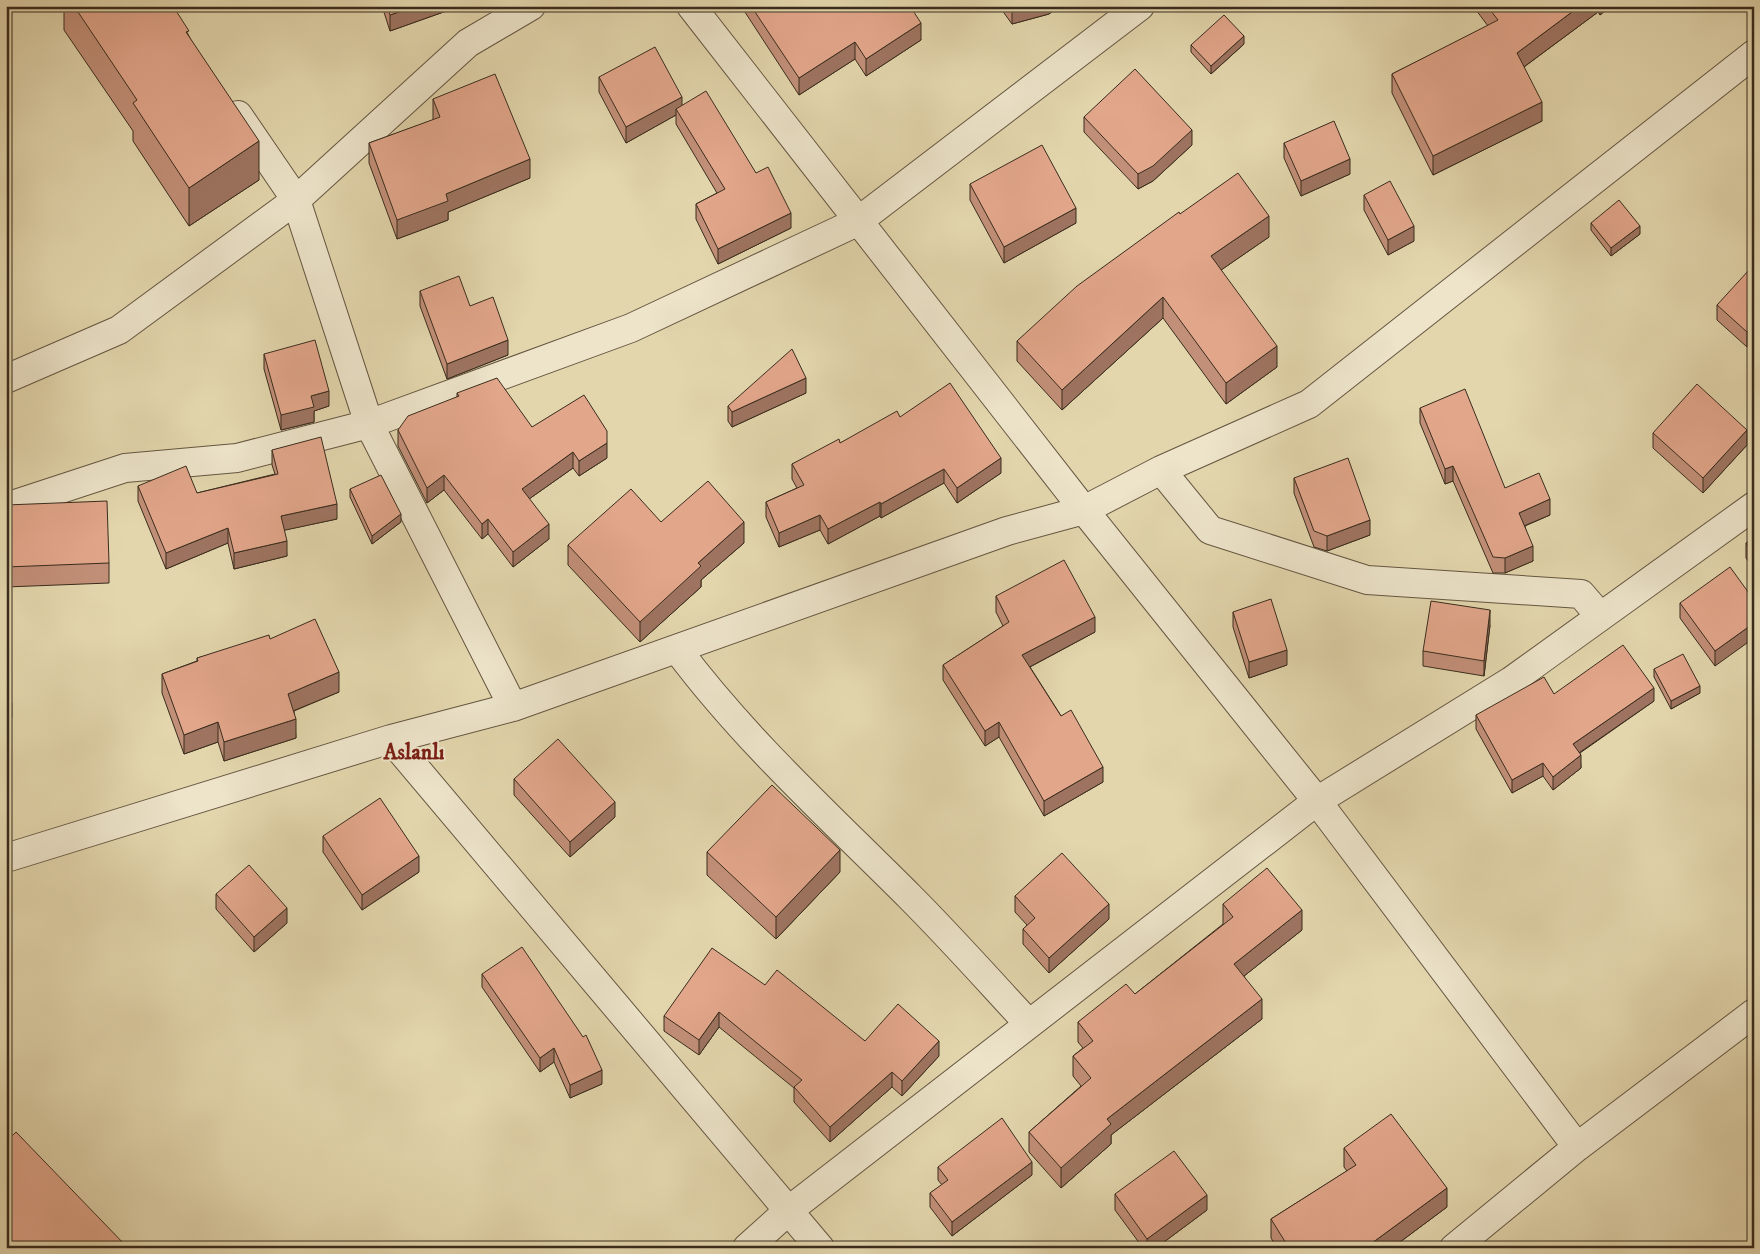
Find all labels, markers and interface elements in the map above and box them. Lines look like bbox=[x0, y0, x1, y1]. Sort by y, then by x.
district label: Aslanlı bbox=[382, 739, 445, 766]

